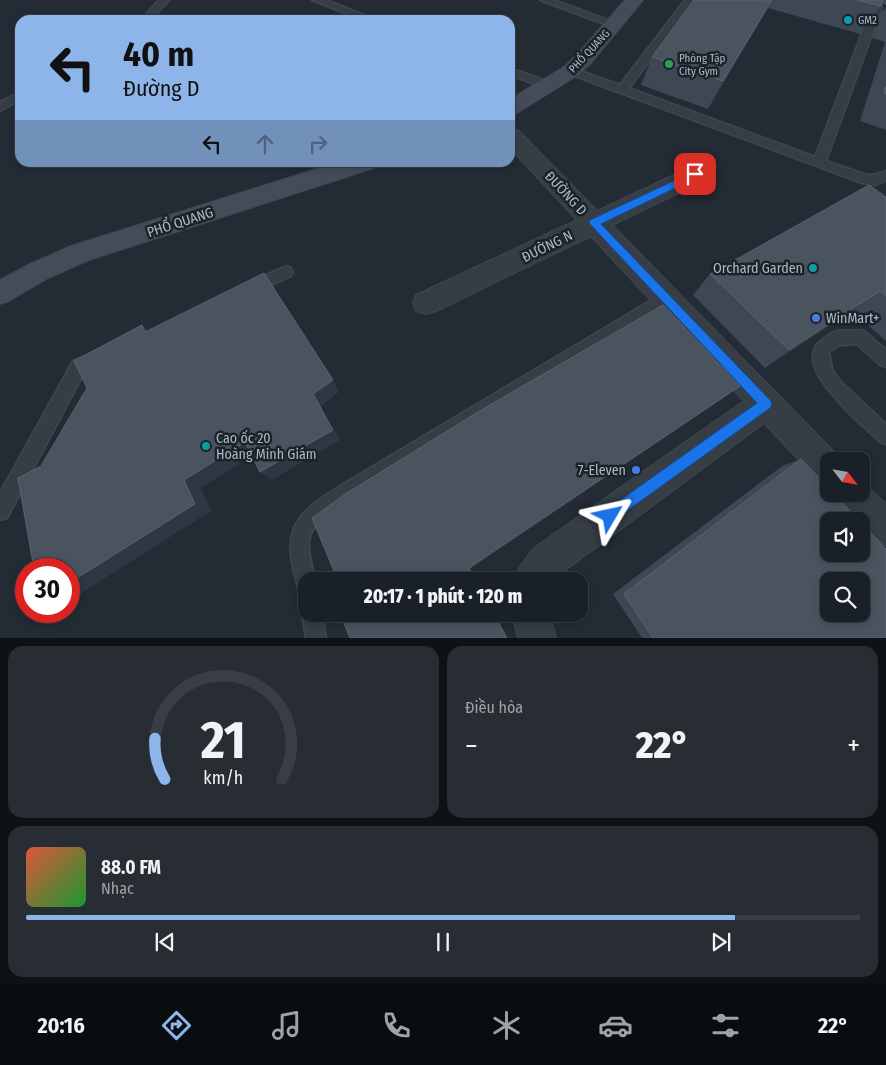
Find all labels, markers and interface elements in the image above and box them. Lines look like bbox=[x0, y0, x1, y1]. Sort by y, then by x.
marker: GM2 bbox=[842, 14, 854, 26]
place label: GM2 bbox=[858, 14, 877, 27]
street label: PHỔ QUANG bbox=[565, 26, 613, 76]
text: 40 m bbox=[123, 33, 194, 75]
icon: left bbox=[40, 35, 105, 100]
place label: Phòng Tập City Gym bbox=[679, 52, 726, 78]
marker: Phòng Tập City Gym bbox=[663, 58, 675, 70]
text: Đường D bbox=[123, 75, 200, 102]
icon: left bbox=[198, 130, 226, 158]
icon: ahead bbox=[251, 130, 279, 158]
icon: right bbox=[304, 130, 332, 158]
pin bbox=[674, 153, 716, 195]
icon: arrive bbox=[681, 160, 709, 188]
street label: ĐƯỜNG D bbox=[541, 167, 591, 219]
street label: PHỔ QUANG bbox=[144, 201, 215, 241]
street label: ĐƯỜNG N bbox=[519, 226, 575, 266]
place label: Orchard Garden bbox=[713, 260, 803, 277]
marker: Orchard Garden bbox=[807, 262, 819, 274]
place label: WinMart+ bbox=[826, 310, 880, 327]
marker: WinMart+ bbox=[810, 312, 822, 324]
place label: Cao ốc 20 Hoàng Minh Giám bbox=[216, 429, 317, 463]
marker: Cao ốc 20 Hoàng Minh Giám bbox=[200, 440, 212, 452]
north arrow bbox=[820, 452, 870, 502]
map controls bbox=[820, 452, 870, 622]
place label: 7-Eleven bbox=[578, 462, 626, 479]
marker: 7-Eleven bbox=[630, 464, 642, 476]
position arrow bbox=[583, 489, 635, 541]
button: sound bbox=[820, 512, 870, 562]
speed limit sign: 30 bbox=[15, 558, 80, 623]
button: search bbox=[820, 572, 870, 622]
text: 20:17 · 1 phút · 120 m bbox=[364, 585, 522, 608]
text: Điều hòa bbox=[465, 698, 523, 717]
text: 21 bbox=[200, 709, 246, 772]
text: 22° bbox=[636, 722, 689, 768]
text: − bbox=[465, 729, 478, 762]
text: + bbox=[847, 729, 860, 762]
text: km/h bbox=[204, 767, 243, 789]
text: 88.0 FM bbox=[101, 856, 161, 879]
text: Nhạc bbox=[101, 879, 134, 898]
icon: previous bbox=[151, 928, 179, 956]
icon: pause bbox=[429, 928, 457, 956]
icon: next bbox=[707, 928, 735, 956]
icon: directions bbox=[159, 1008, 194, 1043]
icon: music bbox=[269, 1008, 304, 1043]
icon: phone bbox=[379, 1008, 414, 1043]
icon: climate bbox=[489, 1008, 524, 1043]
icon: car bbox=[598, 1008, 633, 1043]
icon: filters bbox=[708, 1008, 743, 1043]
text: 20:16 bbox=[37, 1012, 85, 1039]
text: 22° bbox=[818, 1012, 849, 1039]

